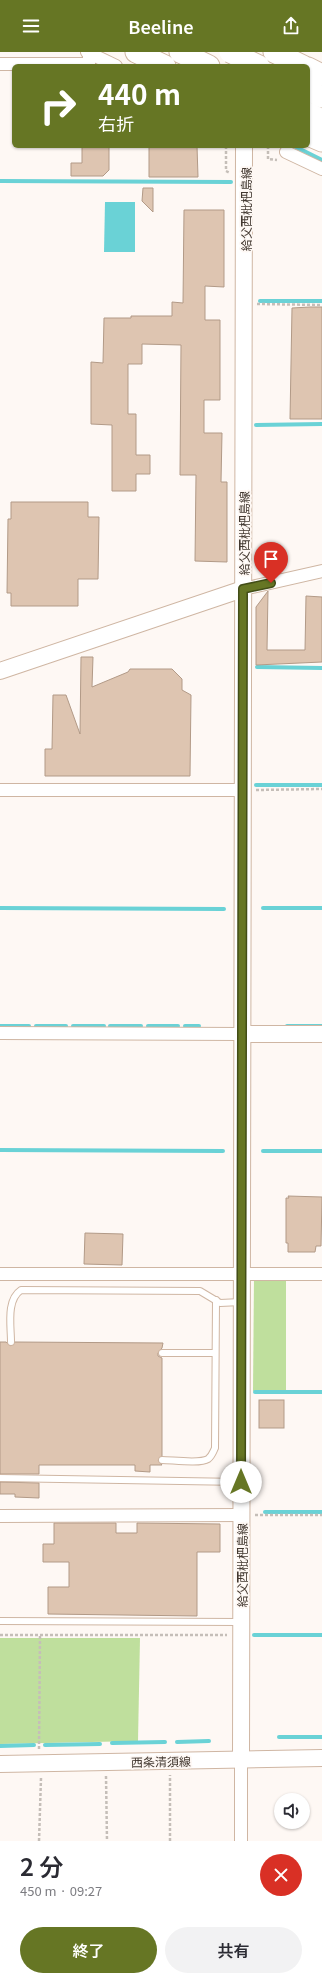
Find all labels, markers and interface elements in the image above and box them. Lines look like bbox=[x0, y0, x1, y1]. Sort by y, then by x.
text: Beeline bbox=[128, 13, 194, 39]
icon: menu bbox=[20, 15, 42, 37]
icon: share bbox=[280, 15, 302, 37]
text: 440 m bbox=[98, 73, 181, 113]
icon: right bbox=[32, 80, 84, 132]
text: 右折 bbox=[98, 110, 134, 136]
street label: 給父西枇杷島線 bbox=[237, 167, 254, 251]
street label: 給父西枇杷島線 bbox=[235, 491, 252, 575]
pin bbox=[254, 542, 288, 583]
icon: arrive bbox=[260, 548, 282, 570]
position arrow bbox=[220, 1461, 262, 1503]
street label: 給父西枇杷島線 bbox=[233, 1523, 250, 1607]
street label: 西条清須線 bbox=[131, 1752, 191, 1770]
map controls bbox=[274, 1793, 310, 1829]
button: sound bbox=[274, 1793, 310, 1829]
text: 2 分 bbox=[20, 1848, 63, 1883]
button: close bbox=[260, 1854, 302, 1896]
text: 450 m · 09:27 bbox=[20, 1881, 102, 1900]
button: 終了 bbox=[20, 1927, 157, 1973]
button: 共有 bbox=[165, 1927, 302, 1973]

